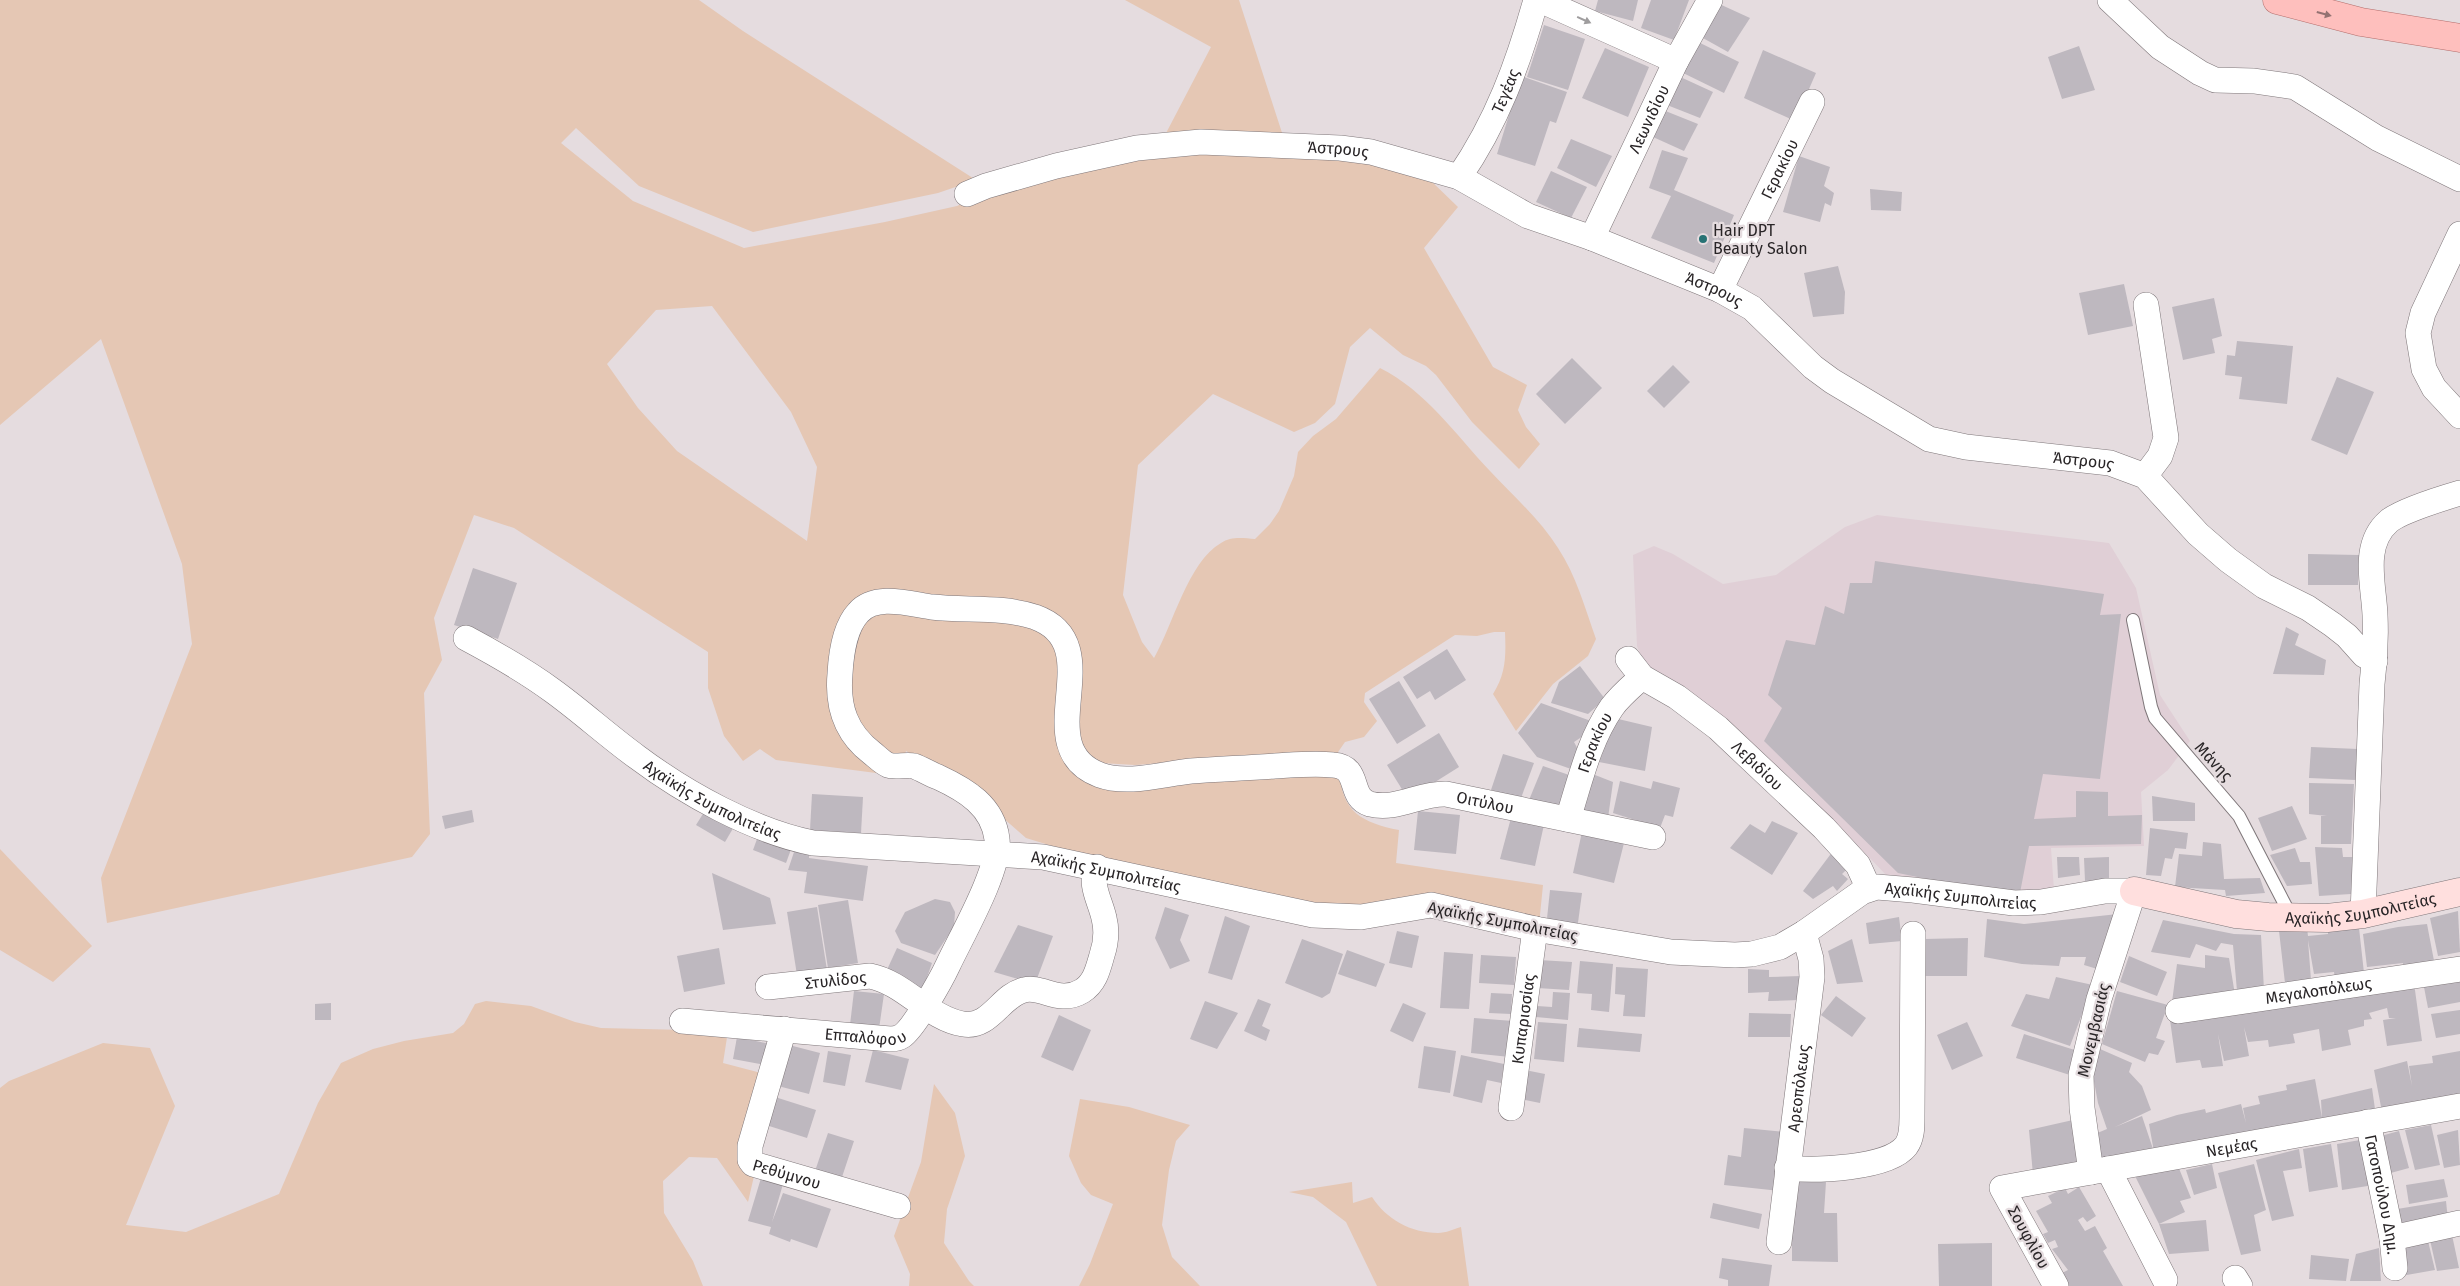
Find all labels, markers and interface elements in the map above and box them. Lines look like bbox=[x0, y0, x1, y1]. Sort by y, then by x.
one-way arrow bbox=[2317, 10, 2332, 18]
one-way arrow bbox=[1577, 16, 1592, 24]
street label: Τεγέας bbox=[1488, 66, 1523, 116]
street label: Λεωνιδίου bbox=[1625, 82, 1673, 156]
street label: Γερακίου bbox=[1757, 136, 1802, 202]
street label: Άστρους bbox=[1307, 138, 1370, 162]
place label: Hair DPT Beauty Salon bbox=[1713, 221, 1808, 258]
marker: Hair DPT Beauty Salon bbox=[1697, 233, 1709, 245]
street label: Άστρους bbox=[1683, 268, 1747, 311]
street label: Άστρους bbox=[2052, 448, 2117, 474]
street label: Γερακίου bbox=[1574, 709, 1616, 775]
street label: Λεβιδίου bbox=[1728, 737, 1787, 794]
street label: Μάνης bbox=[2191, 738, 2237, 785]
street label: Αχαϊκής Συμπολιτείας bbox=[640, 756, 784, 844]
street label: Οιτύλου bbox=[1455, 787, 1516, 818]
street label: Αχαϊκής Συμπολιτείας bbox=[1031, 847, 1183, 896]
street label: Αχαϊκής Συμπολιτείας bbox=[1884, 879, 2037, 913]
street label: Αχαϊκής Συμπολιτείας bbox=[2285, 889, 2438, 928]
street label: Αχαϊκής Συμπολιτείας bbox=[1426, 898, 1580, 945]
street label: Στυλίδος bbox=[804, 967, 868, 993]
street label: Κυπαρισσίας bbox=[1508, 972, 1539, 1065]
street label: Μεγαλοπόλεως bbox=[2264, 973, 2373, 1008]
street label: Μονεμβασιάς bbox=[2073, 981, 2114, 1079]
street label: Επταλόφου bbox=[824, 1024, 910, 1049]
street label: Αρεοπόλεως bbox=[1784, 1043, 1814, 1133]
street label: Νεμέας bbox=[2204, 1133, 2259, 1161]
street label: Γατοπούλου Δημ. bbox=[2361, 1133, 2403, 1256]
street label: Ρεθύμνου bbox=[750, 1155, 823, 1193]
street label: Σουφλίου bbox=[2004, 1203, 2053, 1272]

